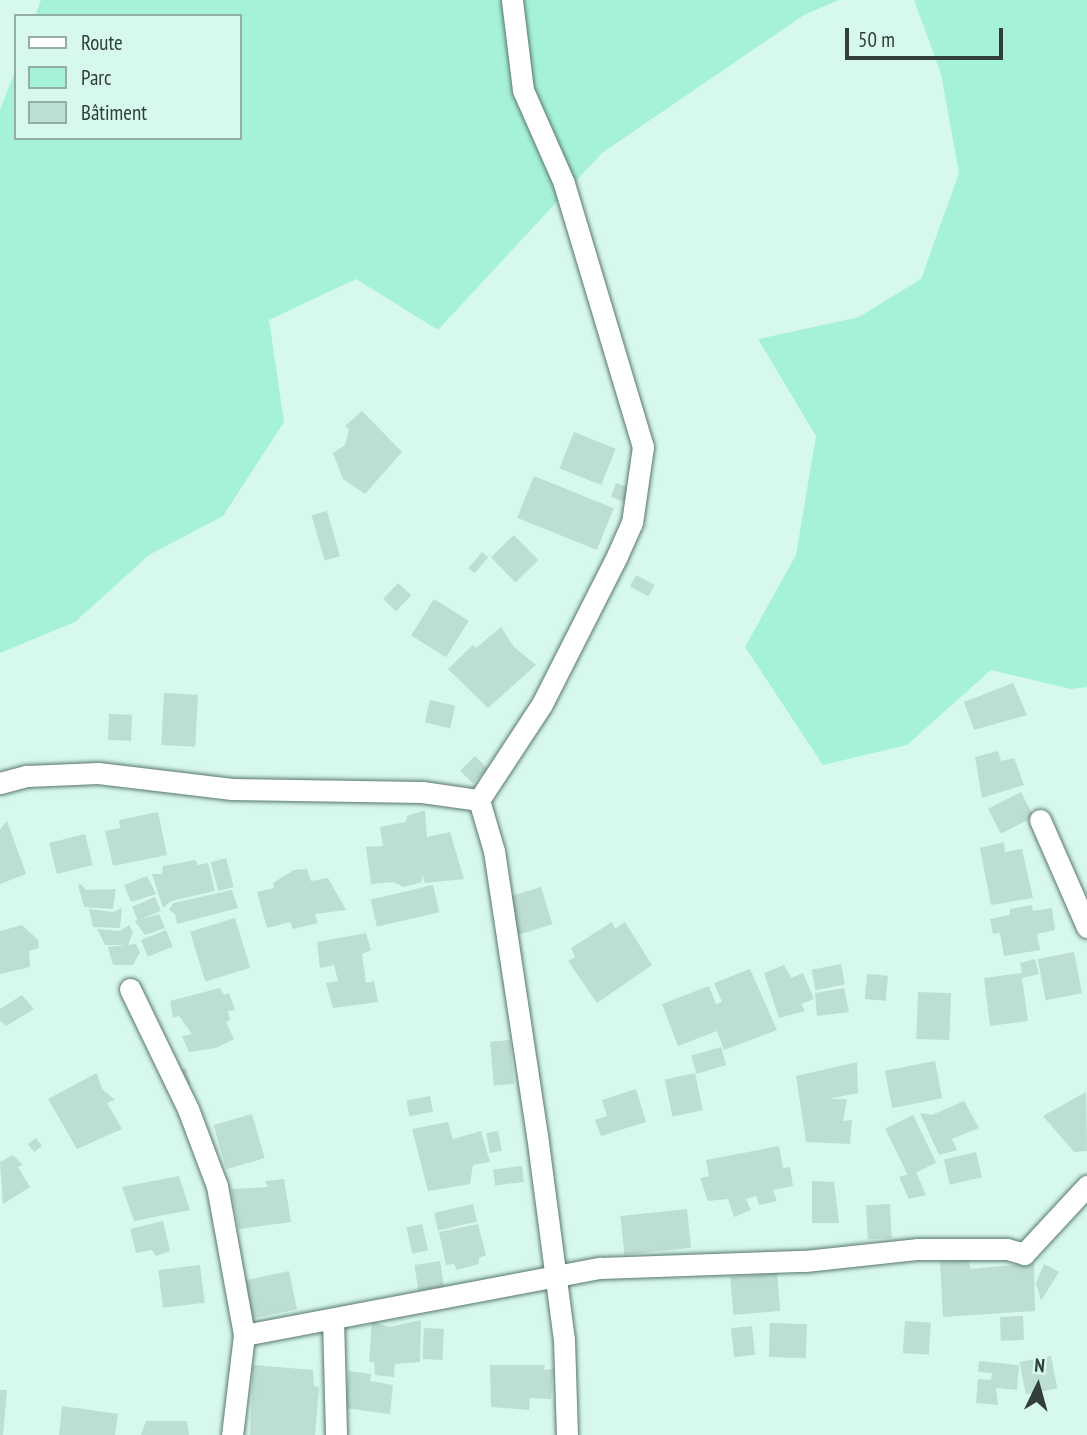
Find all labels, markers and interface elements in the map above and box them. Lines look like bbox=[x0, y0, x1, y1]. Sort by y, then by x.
legend bbox=[14, 14, 242, 140]
scale bar bbox=[849, 14, 1006, 58]
text: 50 m bbox=[858, 26, 895, 53]
text: Route bbox=[81, 29, 123, 56]
text: Parc bbox=[81, 64, 112, 91]
text: Bâtiment bbox=[81, 99, 147, 126]
north arrow bbox=[1003, 1351, 1073, 1421]
text: N bbox=[1034, 1353, 1046, 1377]

